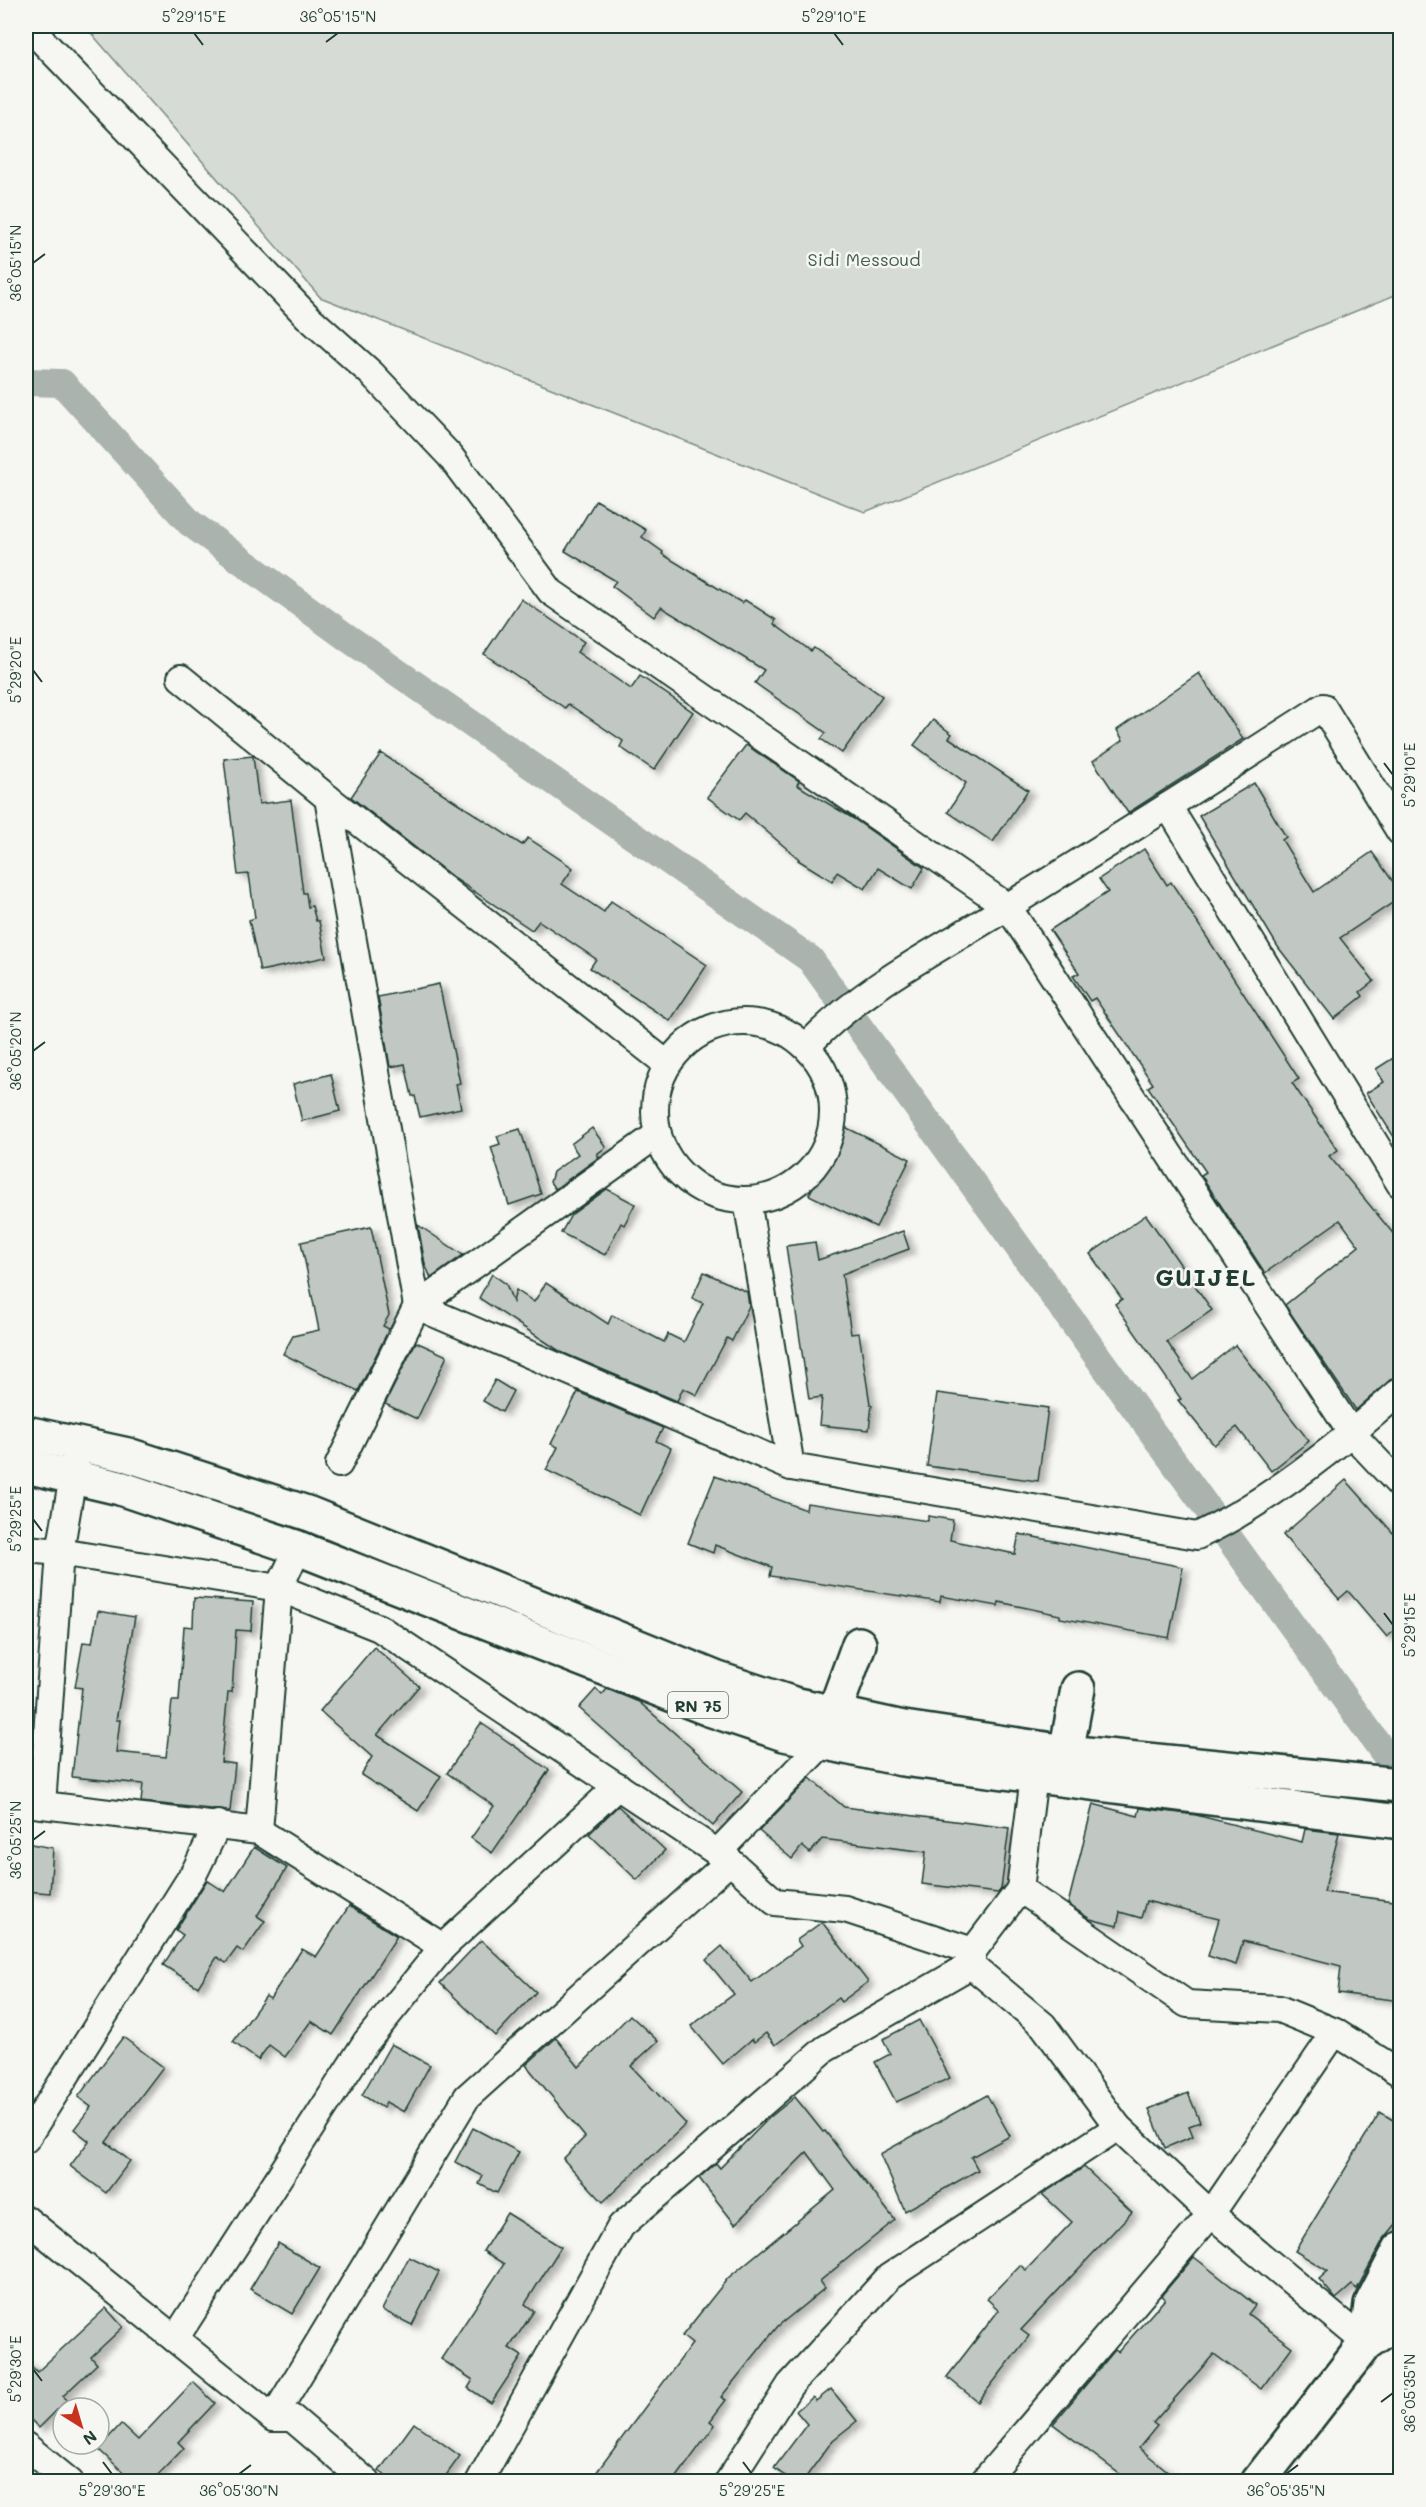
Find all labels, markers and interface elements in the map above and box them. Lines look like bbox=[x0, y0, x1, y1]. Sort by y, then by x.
text: 5°29'15"E bbox=[162, 6, 227, 26]
text: 36°05'15"N bbox=[300, 6, 376, 26]
text: 5°29'10"E bbox=[802, 6, 867, 26]
text: 36°05'15"N bbox=[5, 225, 25, 301]
park label: Sidi Messoud bbox=[807, 247, 921, 271]
text: 5°29'20"E bbox=[5, 636, 25, 703]
text: 5°29'10"E bbox=[1399, 742, 1419, 807]
text: 36°05'20"N bbox=[5, 1012, 25, 1090]
district label: GUIJEL bbox=[1155, 1261, 1257, 1292]
text: 5°29'25"E bbox=[5, 1486, 25, 1552]
text: 5°29'15"E bbox=[1399, 1592, 1419, 1657]
road number: RN 75 bbox=[668, 1692, 728, 1718]
text: 36°05'25"N bbox=[5, 1801, 25, 1879]
text: 5°29'30"E bbox=[5, 2335, 25, 2403]
text: 36°05'35"N bbox=[1399, 2354, 1419, 2432]
north arrow bbox=[51, 2396, 111, 2456]
text: N bbox=[79, 2426, 102, 2450]
text: 5°29'30"E bbox=[79, 2480, 146, 2500]
text: 36°05'30"N bbox=[199, 2480, 279, 2500]
text: 5°29'25"E bbox=[719, 2480, 785, 2500]
text: 36°05'35"N bbox=[1247, 2480, 1325, 2500]

